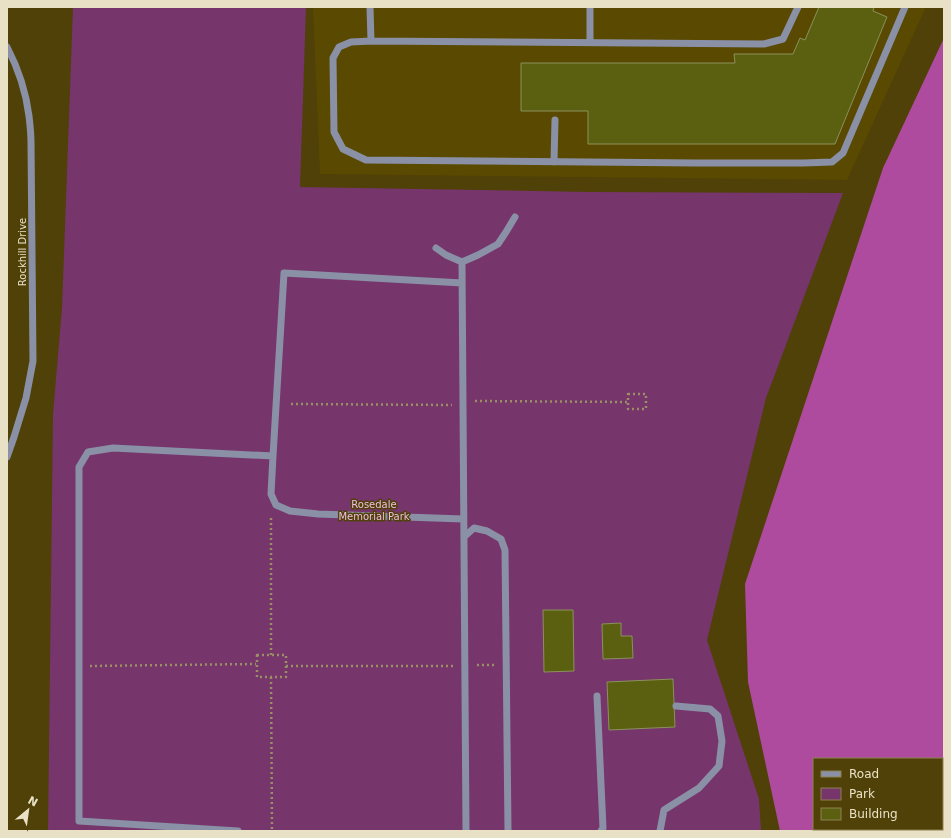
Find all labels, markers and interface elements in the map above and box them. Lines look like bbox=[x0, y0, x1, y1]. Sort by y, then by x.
street label: Rockhill Drive bbox=[17, 218, 28, 286]
park label: Rosedale Memorial Park bbox=[338, 499, 410, 522]
legend bbox=[813, 758, 943, 830]
text: Road bbox=[849, 767, 879, 781]
text: Park bbox=[849, 787, 875, 801]
north arrow bbox=[8, 790, 48, 830]
text: N bbox=[25, 794, 40, 810]
text: Building bbox=[849, 807, 898, 821]

